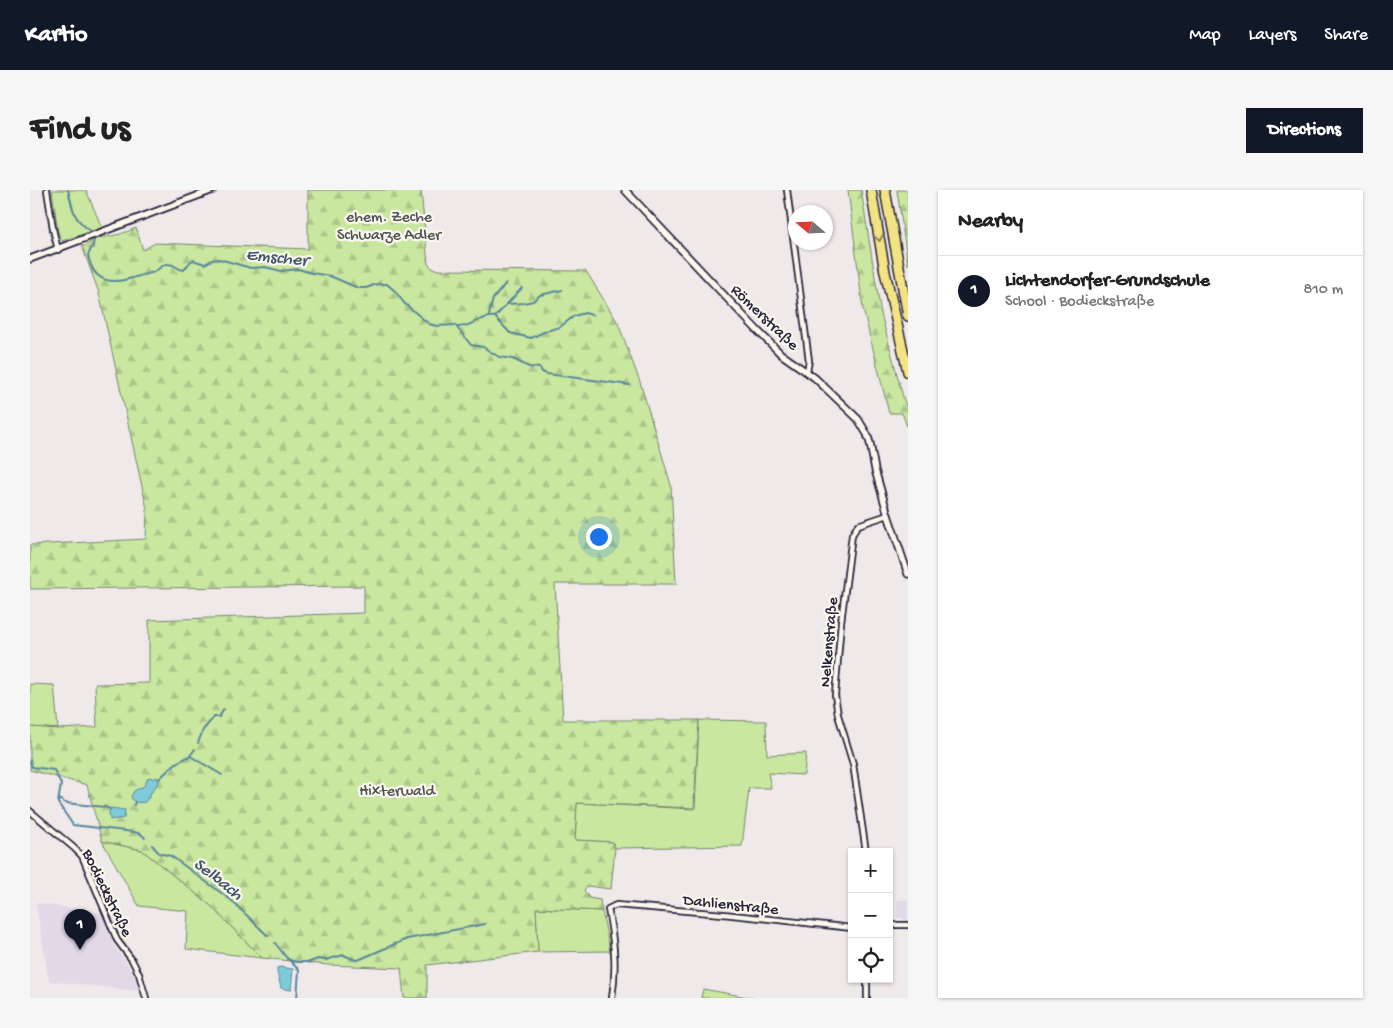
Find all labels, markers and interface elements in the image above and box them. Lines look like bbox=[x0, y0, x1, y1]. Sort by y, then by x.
text: Kartio bbox=[25, 21, 88, 50]
text: Map bbox=[1189, 25, 1221, 46]
text: Layers bbox=[1249, 25, 1296, 46]
text: Share bbox=[1324, 25, 1368, 46]
button: Directions bbox=[1246, 108, 1363, 153]
text: Find us bbox=[30, 110, 130, 151]
north arrow bbox=[788, 205, 833, 250]
park label: ehem. Zeche Schwarze Adler bbox=[337, 209, 442, 246]
text: Nearby bbox=[958, 210, 1023, 235]
one-way arrow bbox=[873, 234, 883, 243]
water label: Emscher bbox=[245, 245, 312, 273]
text: Lichtendorfer-Grundschule bbox=[1005, 270, 1210, 293]
street label: Römerstraße bbox=[726, 281, 802, 356]
text: 1 bbox=[971, 281, 977, 300]
text: 810 m bbox=[1304, 281, 1343, 300]
text: School · Bodieckstraße bbox=[1005, 293, 1154, 312]
your location bbox=[586, 524, 612, 550]
street label: Nelkenstraße bbox=[817, 596, 844, 688]
park label: Hixterwald bbox=[359, 783, 436, 802]
street label: Bodieckstraße bbox=[76, 846, 136, 941]
map controls bbox=[848, 848, 893, 983]
button: + bbox=[848, 848, 893, 893]
water label: Selbach bbox=[189, 854, 247, 906]
street label: Dahlienstraße bbox=[681, 892, 780, 921]
button: − bbox=[848, 893, 893, 938]
pin: 1 bbox=[64, 909, 96, 950]
button: locate bbox=[848, 938, 893, 983]

